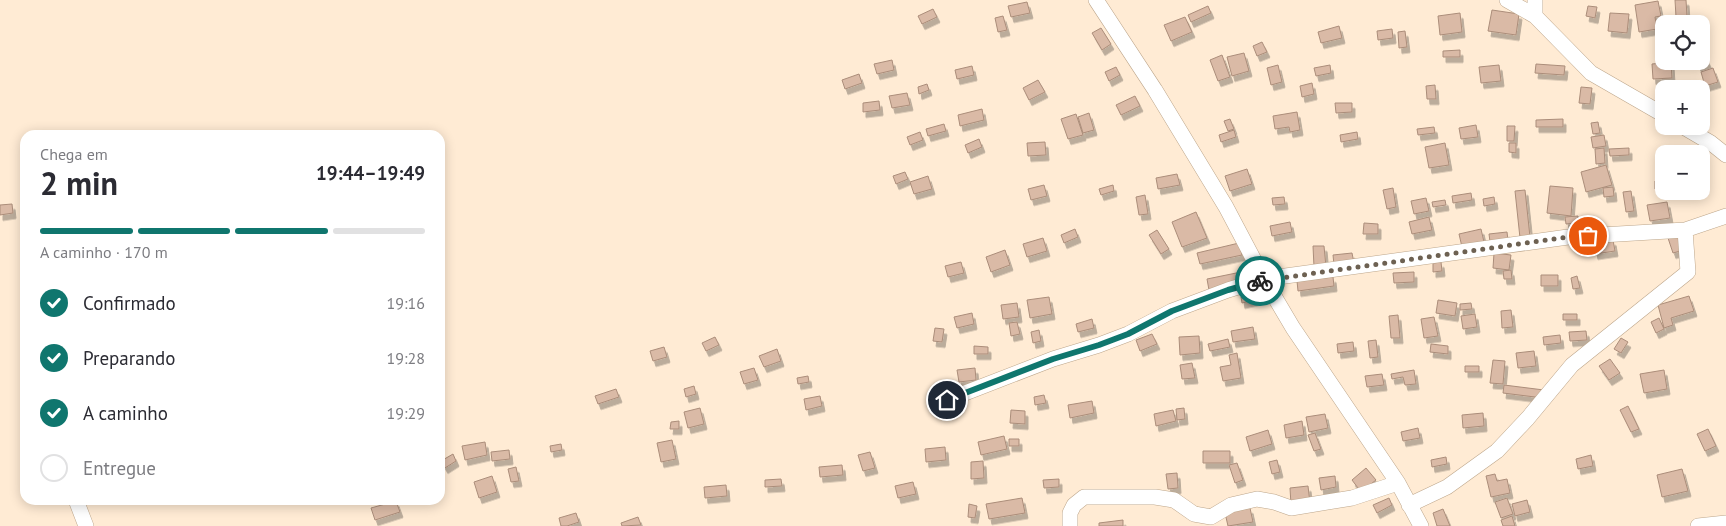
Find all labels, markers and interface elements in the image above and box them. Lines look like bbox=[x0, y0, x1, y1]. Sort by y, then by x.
map controls bbox=[1655, 15, 1710, 200]
button: locate bbox=[1655, 15, 1710, 70]
button: + bbox=[1655, 80, 1710, 135]
text: Chega em bbox=[40, 144, 108, 164]
button: − bbox=[1655, 145, 1710, 200]
text: 19:44–19:49 bbox=[316, 161, 425, 185]
text: 2 min bbox=[40, 162, 118, 204]
pin bbox=[1567, 215, 1609, 257]
icon: bag bbox=[1574, 222, 1602, 250]
text: A caminho · 170 m bbox=[40, 242, 168, 262]
courier bbox=[1235, 256, 1285, 306]
icon: bike bbox=[1246, 267, 1274, 295]
icon: check bbox=[40, 289, 68, 317]
text: Confirmado bbox=[83, 291, 176, 315]
text: 19:16 bbox=[387, 293, 425, 313]
icon: check bbox=[40, 344, 68, 372]
text: Preparando bbox=[83, 346, 175, 370]
text: 19:28 bbox=[387, 348, 425, 368]
pin bbox=[926, 379, 968, 421]
icon: home bbox=[933, 386, 961, 414]
icon: check bbox=[40, 399, 68, 427]
text: A caminho bbox=[83, 401, 168, 425]
text: 19:29 bbox=[387, 403, 425, 423]
text: Entregue bbox=[83, 456, 156, 480]

